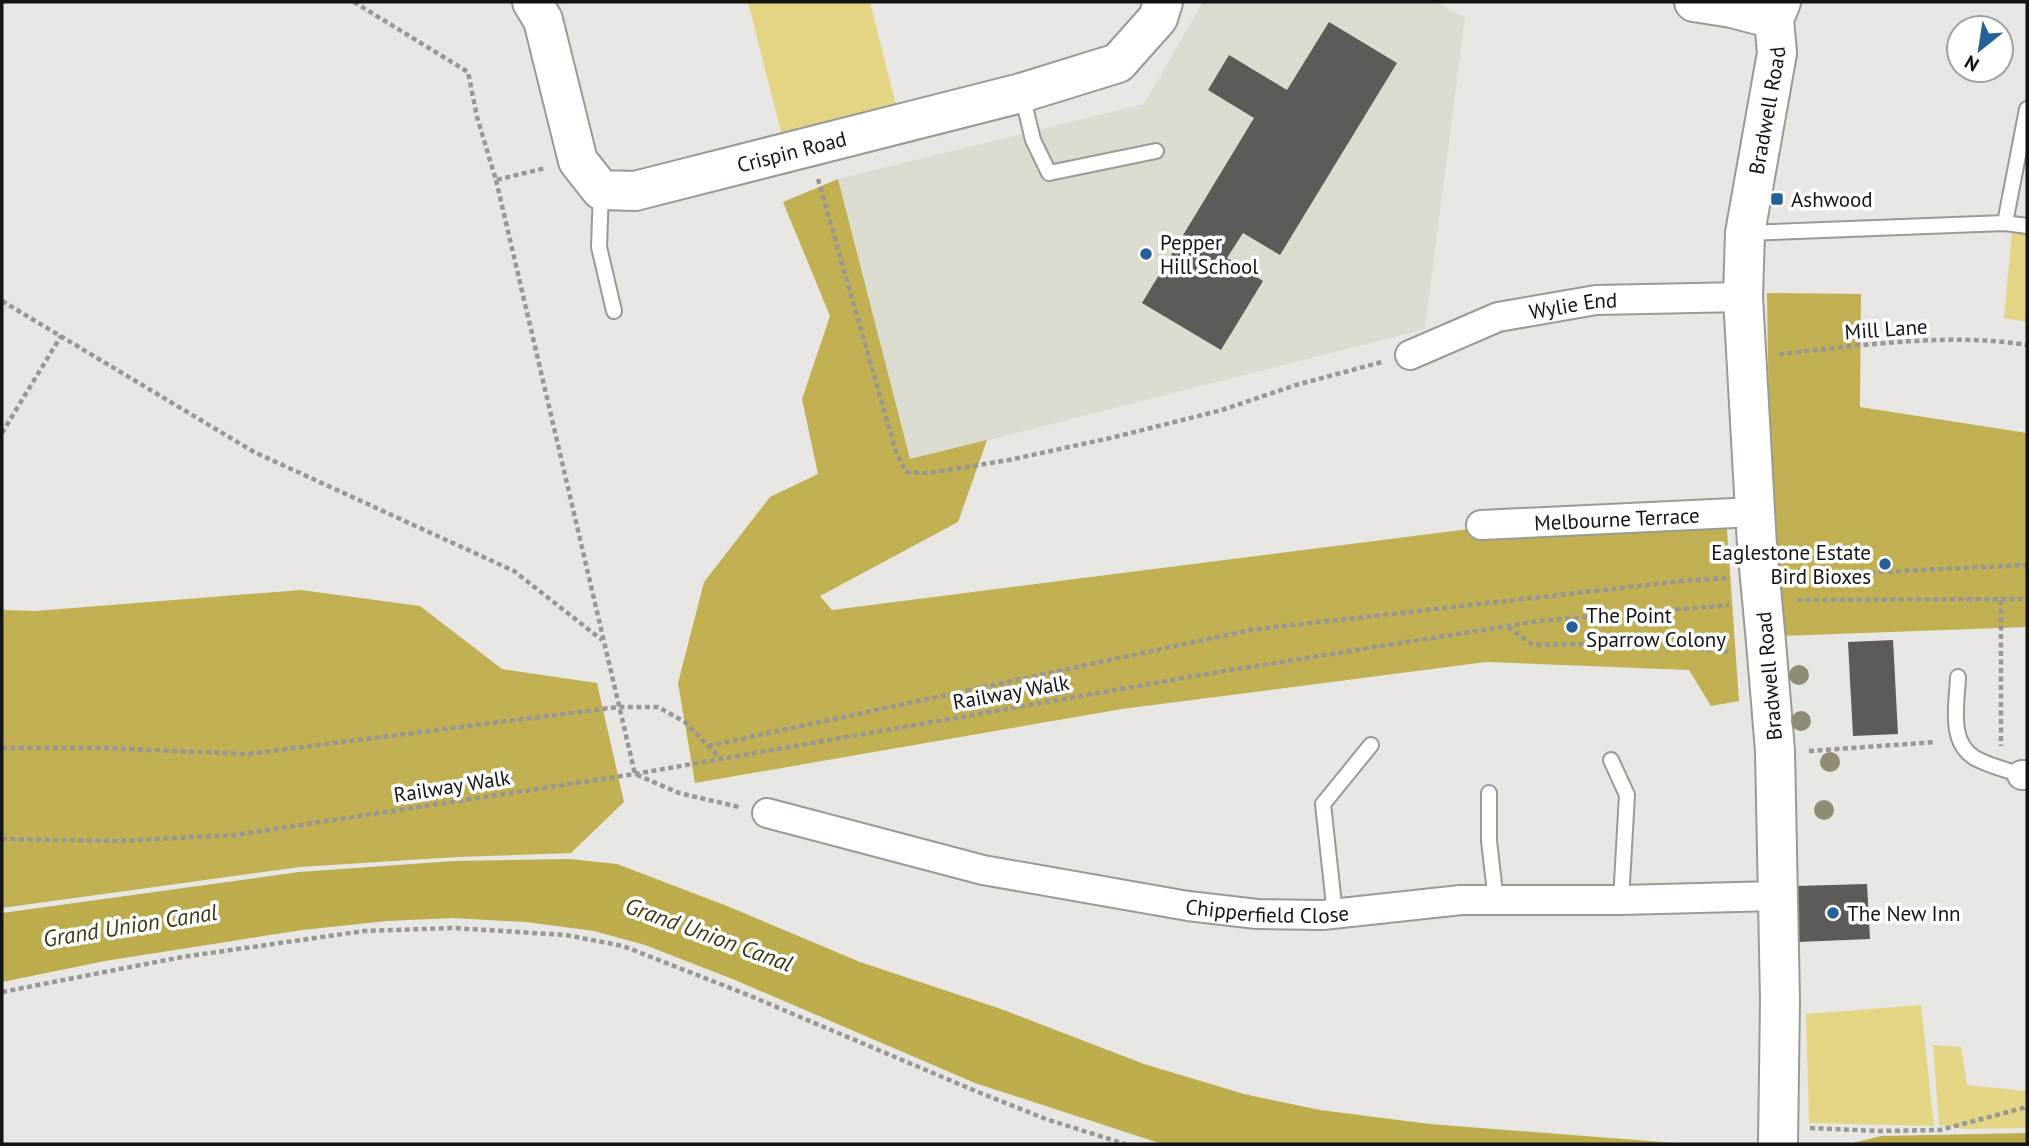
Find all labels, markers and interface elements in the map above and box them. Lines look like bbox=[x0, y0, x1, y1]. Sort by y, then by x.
north arrow bbox=[1945, 14, 2015, 84]
street label: Bradwell Road bbox=[1742, 45, 1791, 176]
text: N bbox=[1960, 50, 1983, 77]
street label: Crispin Road bbox=[734, 124, 849, 178]
place label: Ashwood bbox=[1791, 186, 1873, 213]
marker: Ashwood bbox=[1769, 191, 1785, 207]
place label: Pepper Hill School bbox=[1160, 229, 1258, 280]
marker: Pepper Hill School bbox=[1138, 246, 1154, 262]
street label: Wylie End bbox=[1527, 286, 1617, 325]
street label: Mill Lane bbox=[1844, 313, 1928, 345]
street label: Melbourne Terrace bbox=[1533, 501, 1700, 536]
place label: Eaglestone Estate Bird Bioxes bbox=[1711, 539, 1871, 590]
marker: Eaglestone Estate Bird Bioxes bbox=[1877, 556, 1893, 572]
place label: The Point Sparrow Colony bbox=[1586, 602, 1726, 653]
street label: Bradwell Road bbox=[1750, 610, 1788, 742]
marker: The Point Sparrow Colony bbox=[1564, 619, 1580, 635]
street label: Railway Walk bbox=[951, 668, 1071, 716]
street label: Railway Walk bbox=[392, 763, 512, 809]
water label: Grand Union Canal bbox=[621, 890, 797, 978]
street label: Chipperfield Close bbox=[1184, 892, 1350, 929]
water label: Grand Union Canal bbox=[41, 897, 219, 953]
place label: The New Inn bbox=[1847, 900, 1961, 927]
marker: The New Inn bbox=[1825, 905, 1841, 921]

